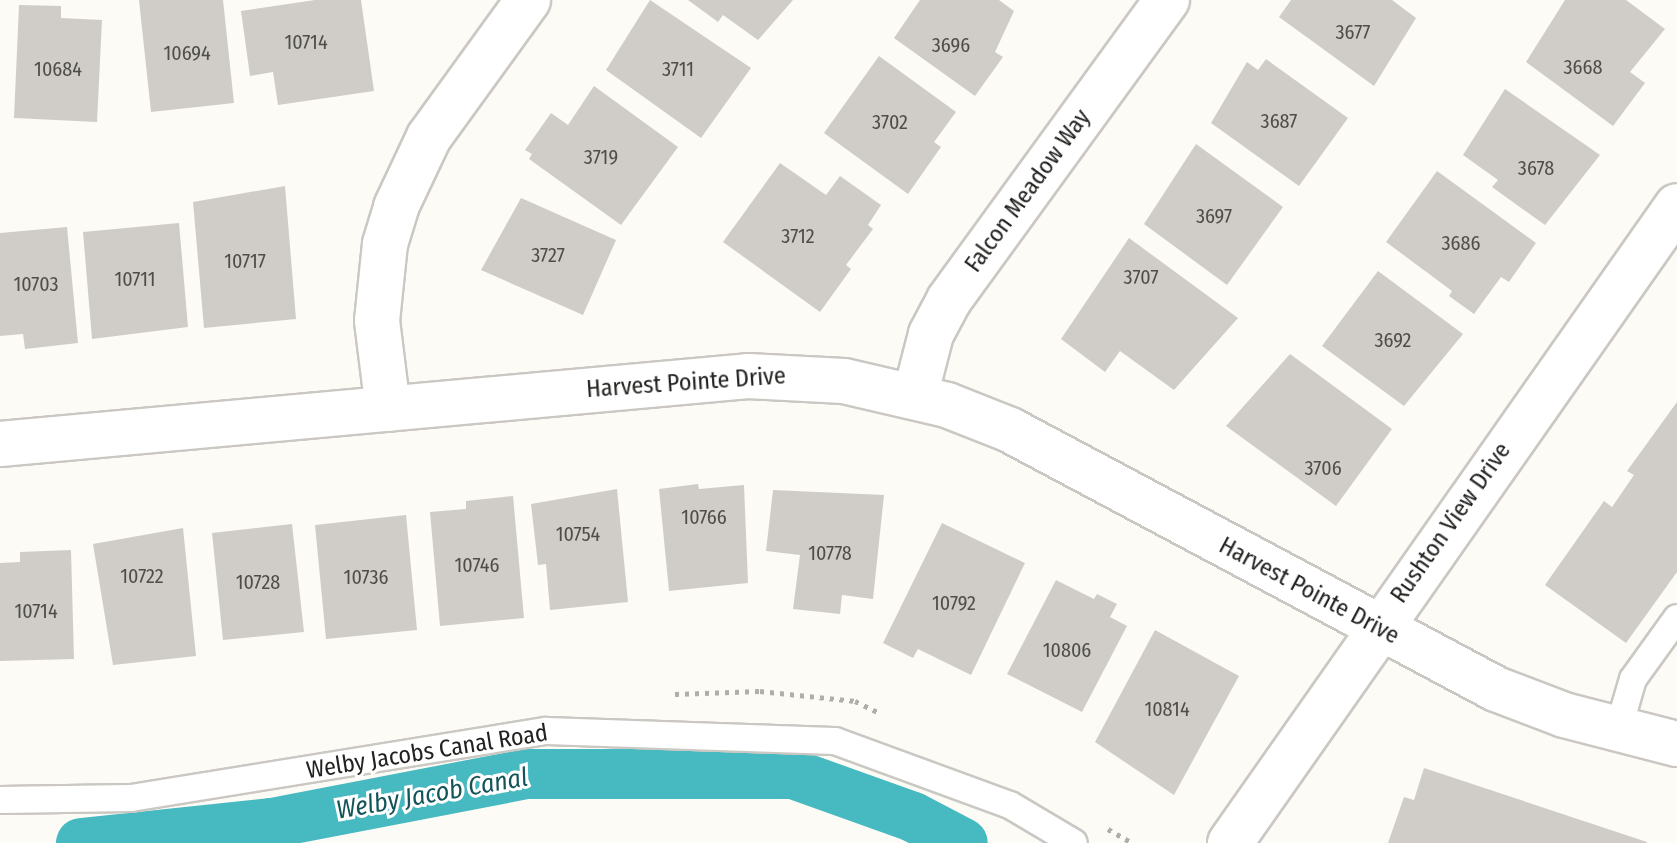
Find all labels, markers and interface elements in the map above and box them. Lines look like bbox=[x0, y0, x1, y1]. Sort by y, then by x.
house number: 3677 bbox=[1336, 20, 1370, 44]
house number: 10714 bbox=[284, 30, 328, 54]
house number: 3696 bbox=[932, 33, 970, 57]
house number: 10694 bbox=[163, 41, 211, 65]
house number: 3668 bbox=[1564, 55, 1602, 79]
house number: 10684 bbox=[34, 57, 82, 81]
house number: 3711 bbox=[662, 57, 694, 81]
street label: Falcon Meadow Way bbox=[959, 104, 1097, 278]
house number: 3687 bbox=[1261, 109, 1297, 133]
house number: 3702 bbox=[872, 110, 908, 134]
house number: 3719 bbox=[584, 145, 618, 169]
house number: 3678 bbox=[1518, 156, 1554, 180]
house number: 3697 bbox=[1196, 204, 1232, 228]
house number: 3712 bbox=[781, 224, 815, 248]
house number: 3686 bbox=[1442, 231, 1480, 255]
house number: 3727 bbox=[531, 243, 565, 267]
house number: 10717 bbox=[224, 249, 266, 273]
house number: 3707 bbox=[1124, 265, 1158, 289]
house number: 10711 bbox=[114, 267, 156, 291]
house number: 10703 bbox=[14, 272, 58, 296]
house number: 3692 bbox=[1375, 328, 1411, 352]
street label: Harvest Pointe Drive bbox=[585, 362, 787, 404]
street label: Rushton View Drive bbox=[1385, 437, 1517, 609]
house number: 3706 bbox=[1304, 456, 1342, 480]
house number: 10766 bbox=[681, 505, 727, 529]
house number: 10754 bbox=[556, 522, 600, 546]
street label: Harvest Pointe Drive bbox=[1214, 531, 1404, 651]
house number: 10778 bbox=[808, 541, 852, 565]
house number: 10746 bbox=[455, 553, 499, 577]
house number: 10722 bbox=[120, 564, 164, 588]
house number: 10736 bbox=[344, 565, 388, 589]
house number: 10728 bbox=[236, 570, 280, 594]
house number: 10792 bbox=[932, 591, 976, 615]
house number: 10714 bbox=[14, 599, 58, 623]
house number: 10806 bbox=[1043, 638, 1091, 662]
house number: 10814 bbox=[1144, 697, 1190, 721]
street label: Welby Jacobs Canal Road bbox=[304, 719, 550, 785]
water label: Welby Jacob Canal bbox=[334, 762, 530, 826]

